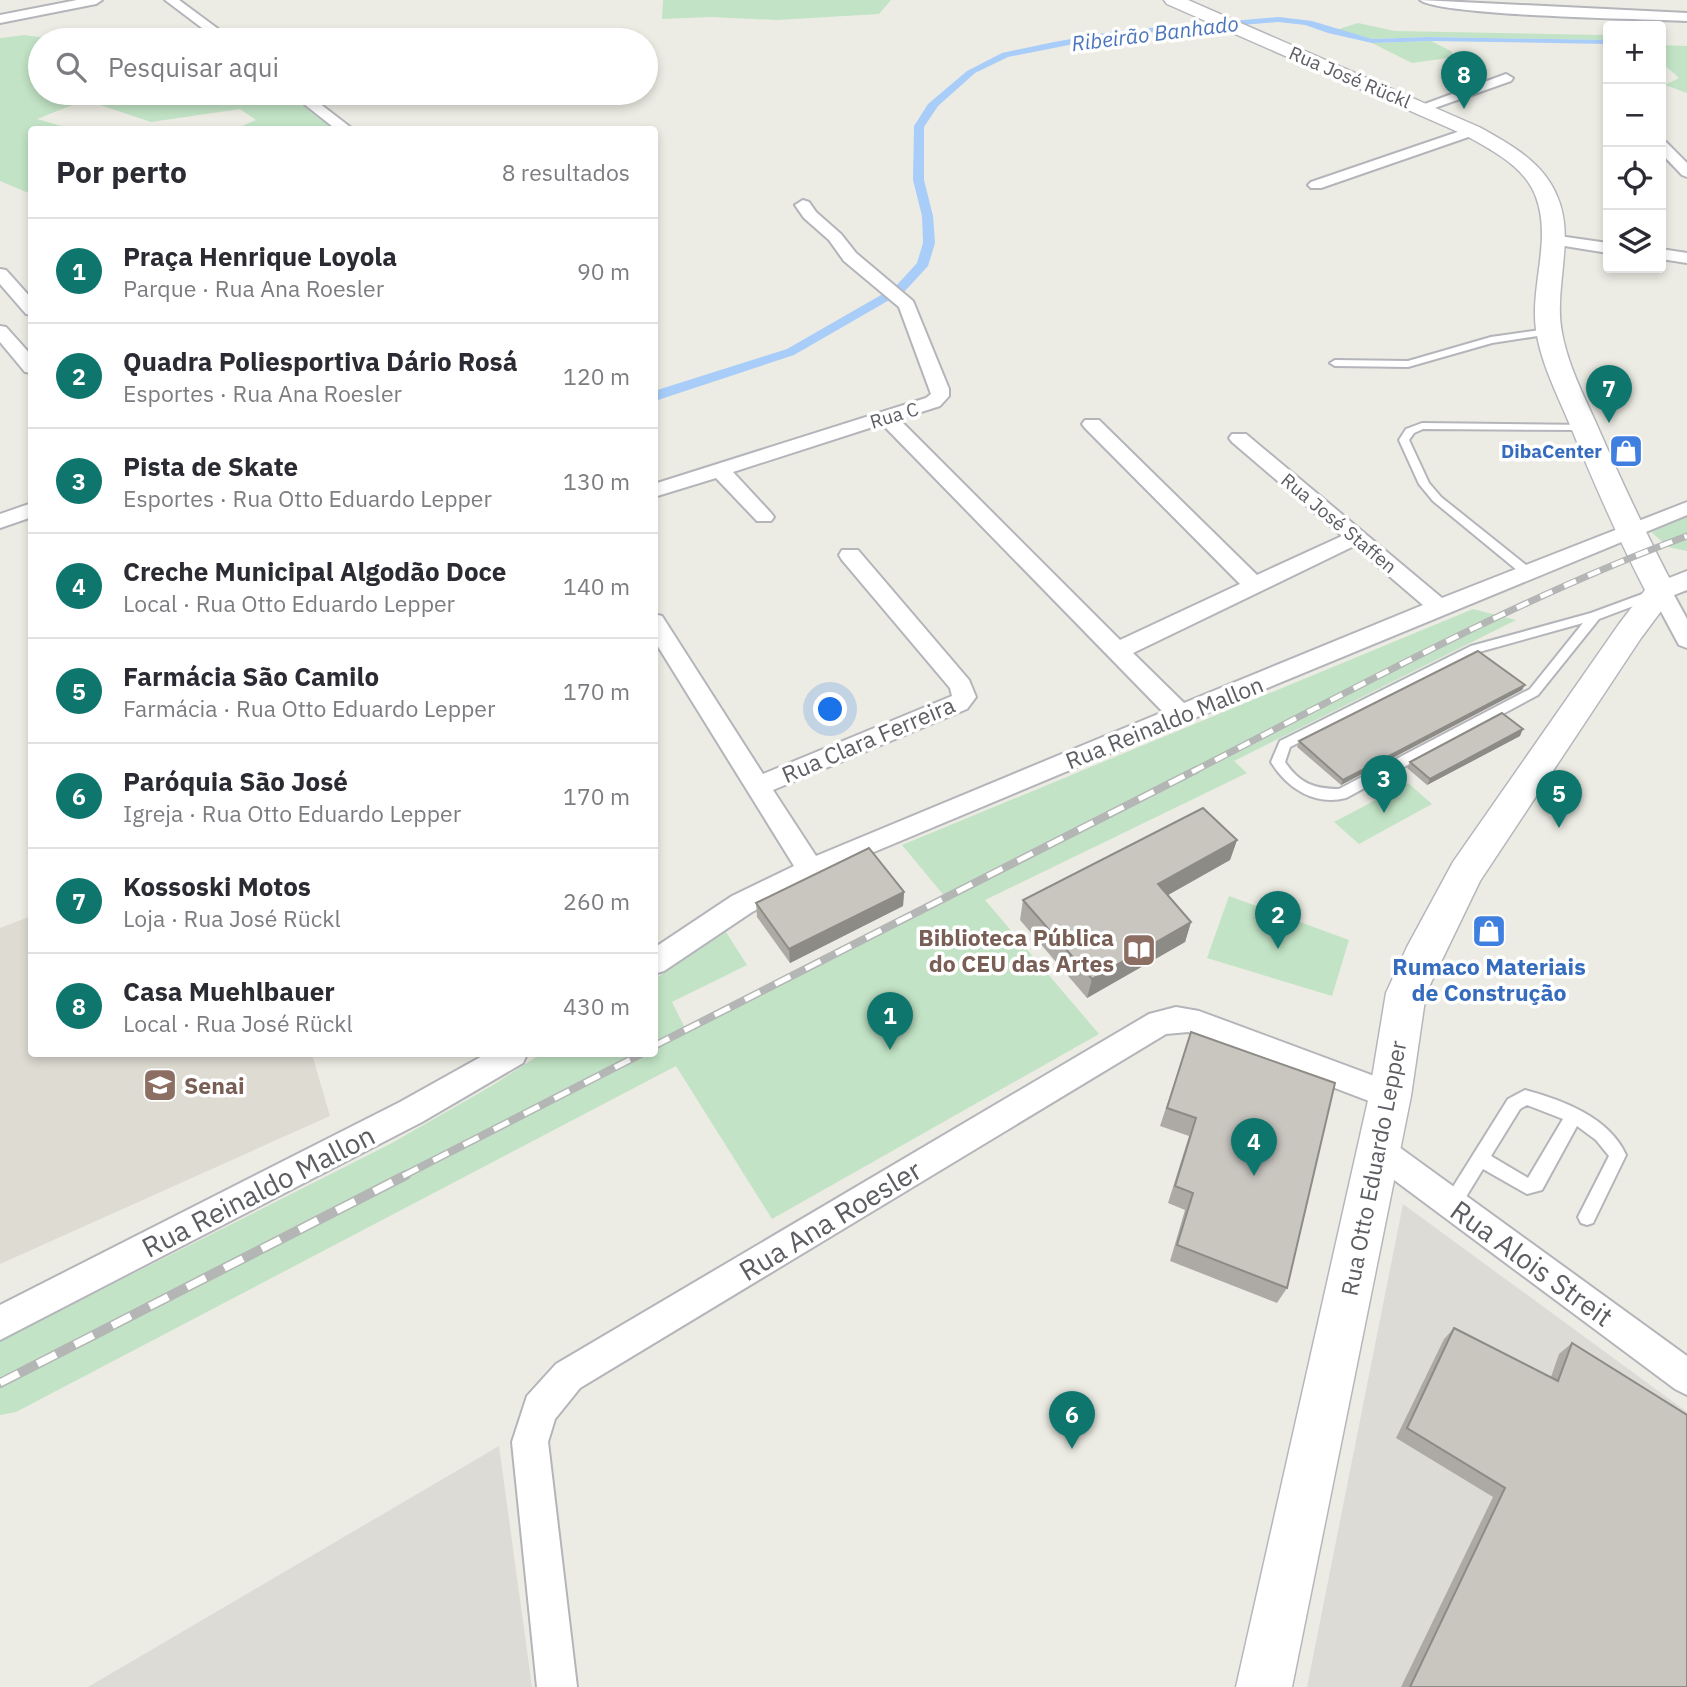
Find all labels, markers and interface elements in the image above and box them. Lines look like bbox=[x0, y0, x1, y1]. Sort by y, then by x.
water label: Ribeirão Banhado bbox=[1070, 9, 1240, 57]
map controls bbox=[1603, 21, 1666, 273]
button: + bbox=[1603, 21, 1666, 84]
search box bbox=[28, 28, 658, 105]
street label: Rua José Rückl bbox=[1286, 41, 1414, 113]
icon: search bbox=[52, 48, 90, 86]
text: Pesquisar aqui bbox=[108, 50, 279, 84]
pin: 8 bbox=[1441, 51, 1487, 109]
button: − bbox=[1603, 84, 1666, 147]
button: locate bbox=[1603, 147, 1666, 210]
text: Por perto bbox=[56, 152, 187, 191]
text: 8 resultados bbox=[502, 157, 630, 187]
button: layers bbox=[1603, 210, 1666, 273]
text: Praça Henrique Loyola bbox=[123, 239, 397, 273]
text: 1 bbox=[72, 256, 86, 286]
text: 90 m bbox=[577, 256, 630, 286]
text: Parque · Rua Ana Roesler bbox=[123, 273, 384, 303]
text: Quadra Poliesportiva Dário Rosá bbox=[123, 344, 517, 378]
text: 2 bbox=[72, 361, 86, 391]
text: 120 m bbox=[563, 361, 630, 391]
pin: 7 bbox=[1586, 365, 1632, 423]
text: Esportes · Rua Ana Roesler bbox=[123, 378, 402, 408]
street label: Rua C bbox=[867, 396, 921, 434]
shop icon: DibaCenter bbox=[1607, 432, 1645, 470]
place label: DibaCenter bbox=[1501, 439, 1602, 463]
text: Pista de Skate bbox=[123, 449, 298, 483]
text: 3 bbox=[72, 466, 86, 496]
text: 130 m bbox=[563, 466, 630, 496]
street label: Rua José Staffen bbox=[1276, 468, 1402, 578]
text: Esportes · Rua Otto Eduardo Lepper bbox=[123, 483, 492, 513]
text: Creche Municipal Algodão Doce bbox=[123, 554, 506, 588]
text: 4 bbox=[72, 571, 86, 601]
text: 140 m bbox=[563, 571, 630, 601]
text: Local · Rua Otto Eduardo Lepper bbox=[123, 588, 455, 618]
text: Farmácia São Camilo bbox=[123, 659, 379, 693]
street label: Rua Reinaldo Mallon bbox=[1061, 669, 1267, 775]
text: 5 bbox=[72, 676, 86, 706]
text: 170 m bbox=[563, 676, 630, 706]
street label: Rua Clara Ferreira bbox=[777, 689, 959, 789]
your location bbox=[813, 692, 847, 726]
text: Farmácia · Rua Otto Eduardo Lepper bbox=[123, 693, 495, 723]
pin: 3 bbox=[1361, 755, 1407, 813]
text: Paróquia São José bbox=[123, 764, 348, 798]
pin: 5 bbox=[1536, 770, 1582, 828]
text: 6 bbox=[72, 781, 86, 811]
text: 170 m bbox=[563, 781, 630, 811]
text: Igreja · Rua Otto Eduardo Lepper bbox=[123, 798, 461, 828]
text: Kossoski Motos bbox=[123, 869, 311, 903]
text: 7 bbox=[72, 886, 86, 916]
text: 260 m bbox=[563, 886, 630, 916]
pin: 2 bbox=[1255, 891, 1301, 949]
text: Loja · Rua José Rückl bbox=[123, 903, 341, 933]
shop icon: Rumaco Materiais de Construção bbox=[1470, 912, 1508, 950]
place label: Biblioteca Pública do CEU das Artes bbox=[918, 922, 1114, 978]
library icon: Biblioteca Pública do CEU das Artes bbox=[1120, 931, 1158, 969]
place label: Rumaco Materiais de Construção bbox=[1392, 951, 1586, 1007]
text: Casa Muehlbauer bbox=[123, 974, 335, 1008]
text: 8 bbox=[72, 991, 86, 1021]
text: 430 m bbox=[563, 991, 630, 1021]
pin: 1 bbox=[867, 992, 913, 1050]
text: Local · Rua José Rückl bbox=[123, 1008, 353, 1038]
street label: Rua Otto Eduardo Lepper bbox=[1334, 1037, 1413, 1298]
school or university icon: Senai bbox=[141, 1066, 179, 1104]
place label: Senai bbox=[184, 1070, 245, 1100]
street label: Rua Reinaldo Mallon bbox=[135, 1116, 381, 1266]
pin: 4 bbox=[1231, 1118, 1277, 1176]
street label: Rua Ana Roesler bbox=[732, 1151, 928, 1289]
street label: Rua Alois Streit bbox=[1443, 1192, 1621, 1334]
pin: 6 bbox=[1049, 1391, 1095, 1449]

